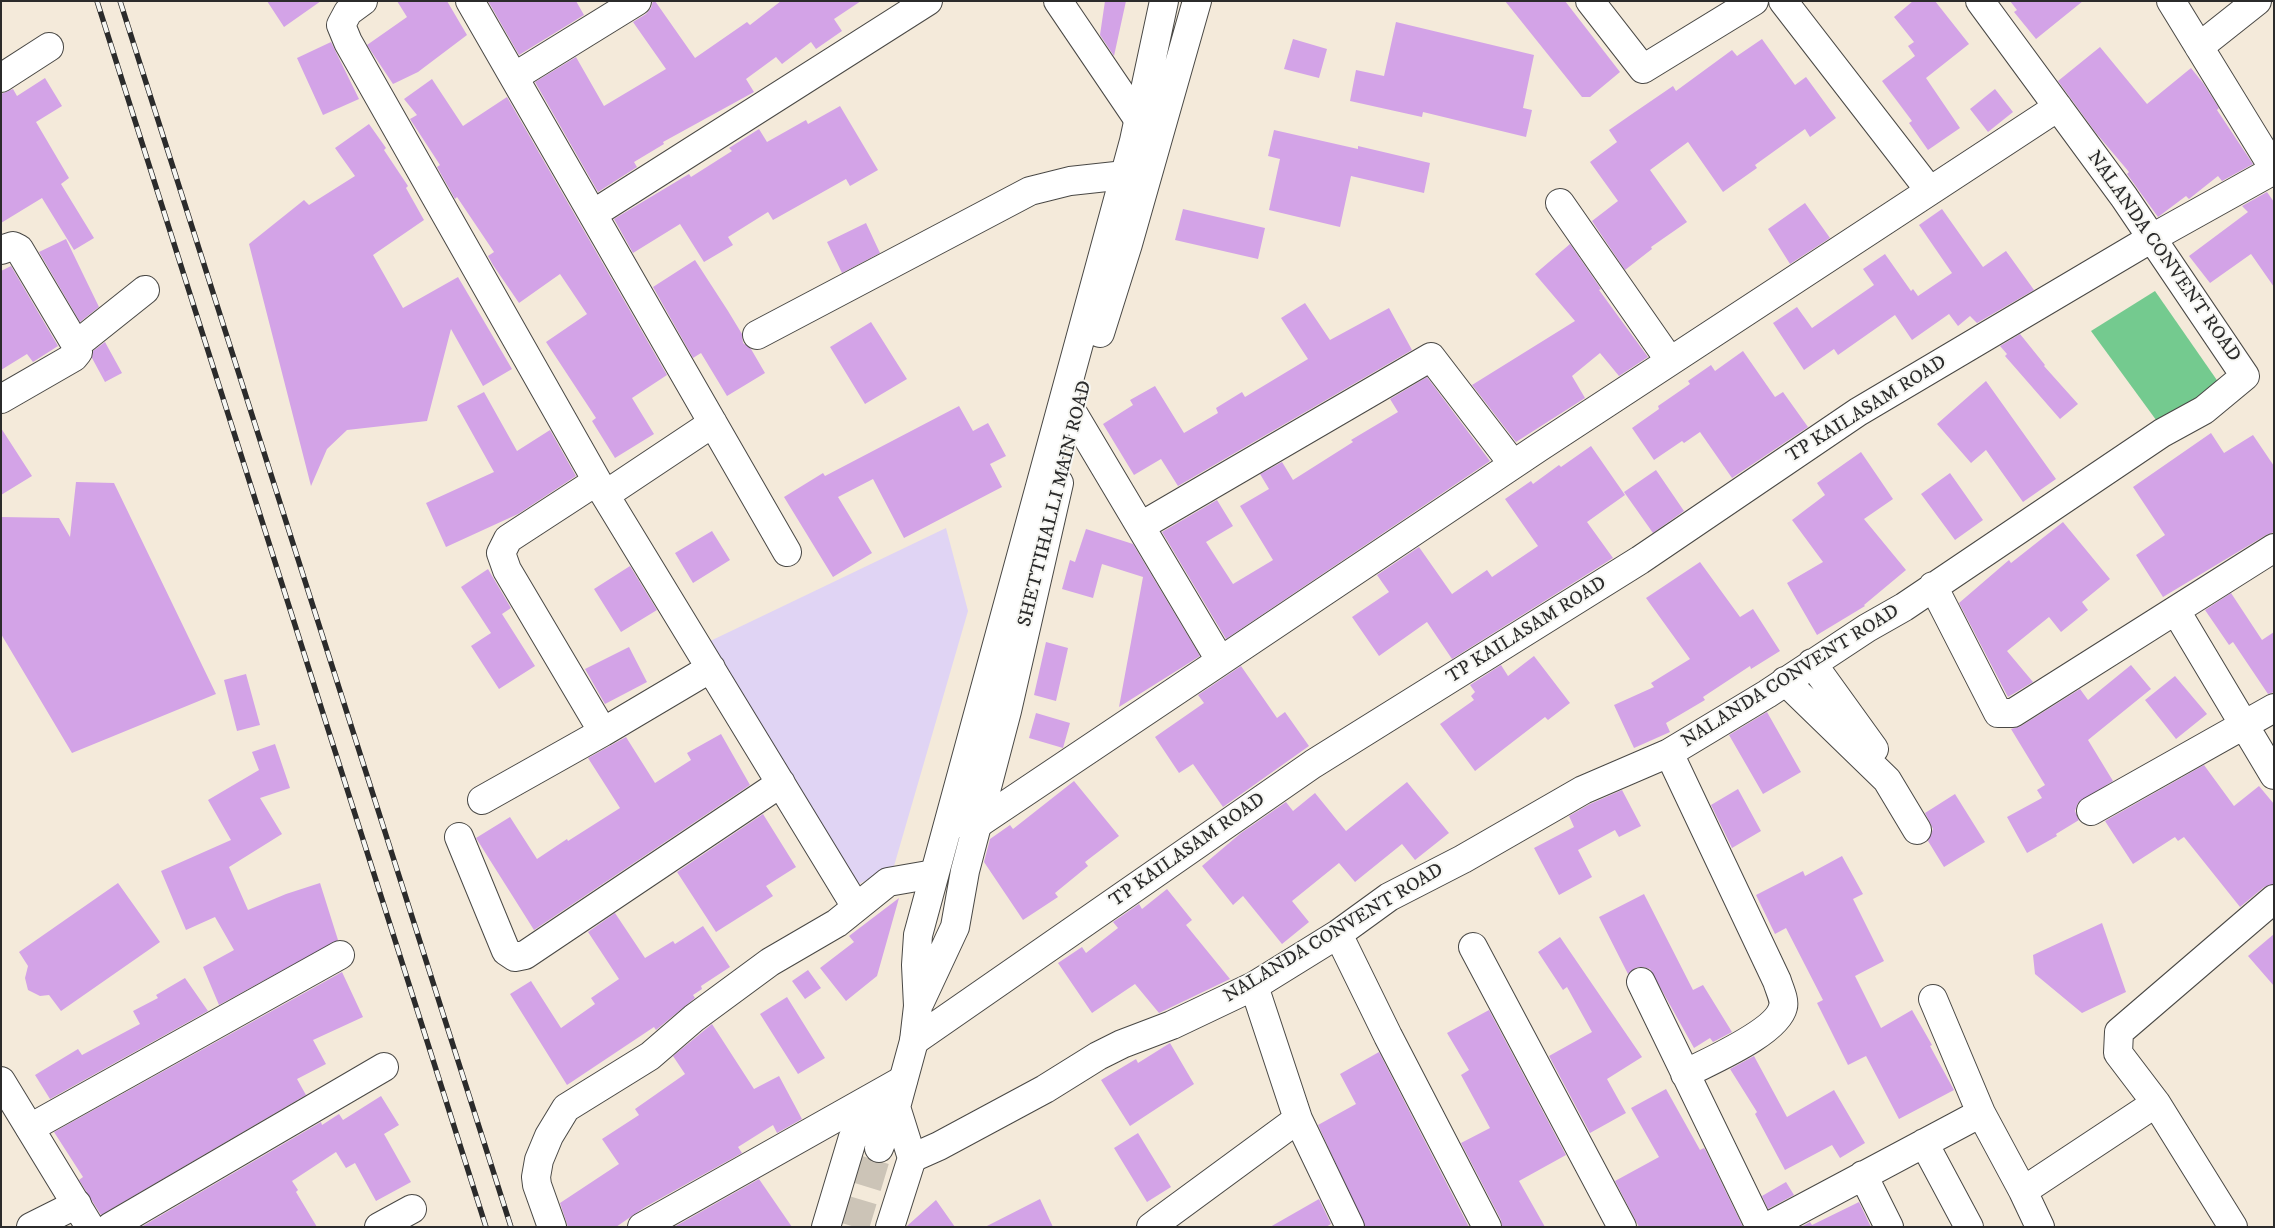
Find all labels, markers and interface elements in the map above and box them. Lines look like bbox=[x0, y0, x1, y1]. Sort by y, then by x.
street label: NALANDA CONVENT ROAD bbox=[2081, 147, 2245, 367]
street label: TP KAILASAM ROAD bbox=[1783, 351, 1951, 469]
street label: SHETTIHALLI MAIN ROAD bbox=[1014, 379, 1098, 629]
street label: TP KAILASAM ROAD bbox=[1443, 572, 1611, 690]
street label: NALANDA CONVENT ROAD bbox=[1678, 601, 1904, 753]
street label: TP KAILASAM ROAD bbox=[1106, 789, 1270, 913]
street label: NALANDA CONVENT ROAD bbox=[1220, 859, 1448, 1009]

